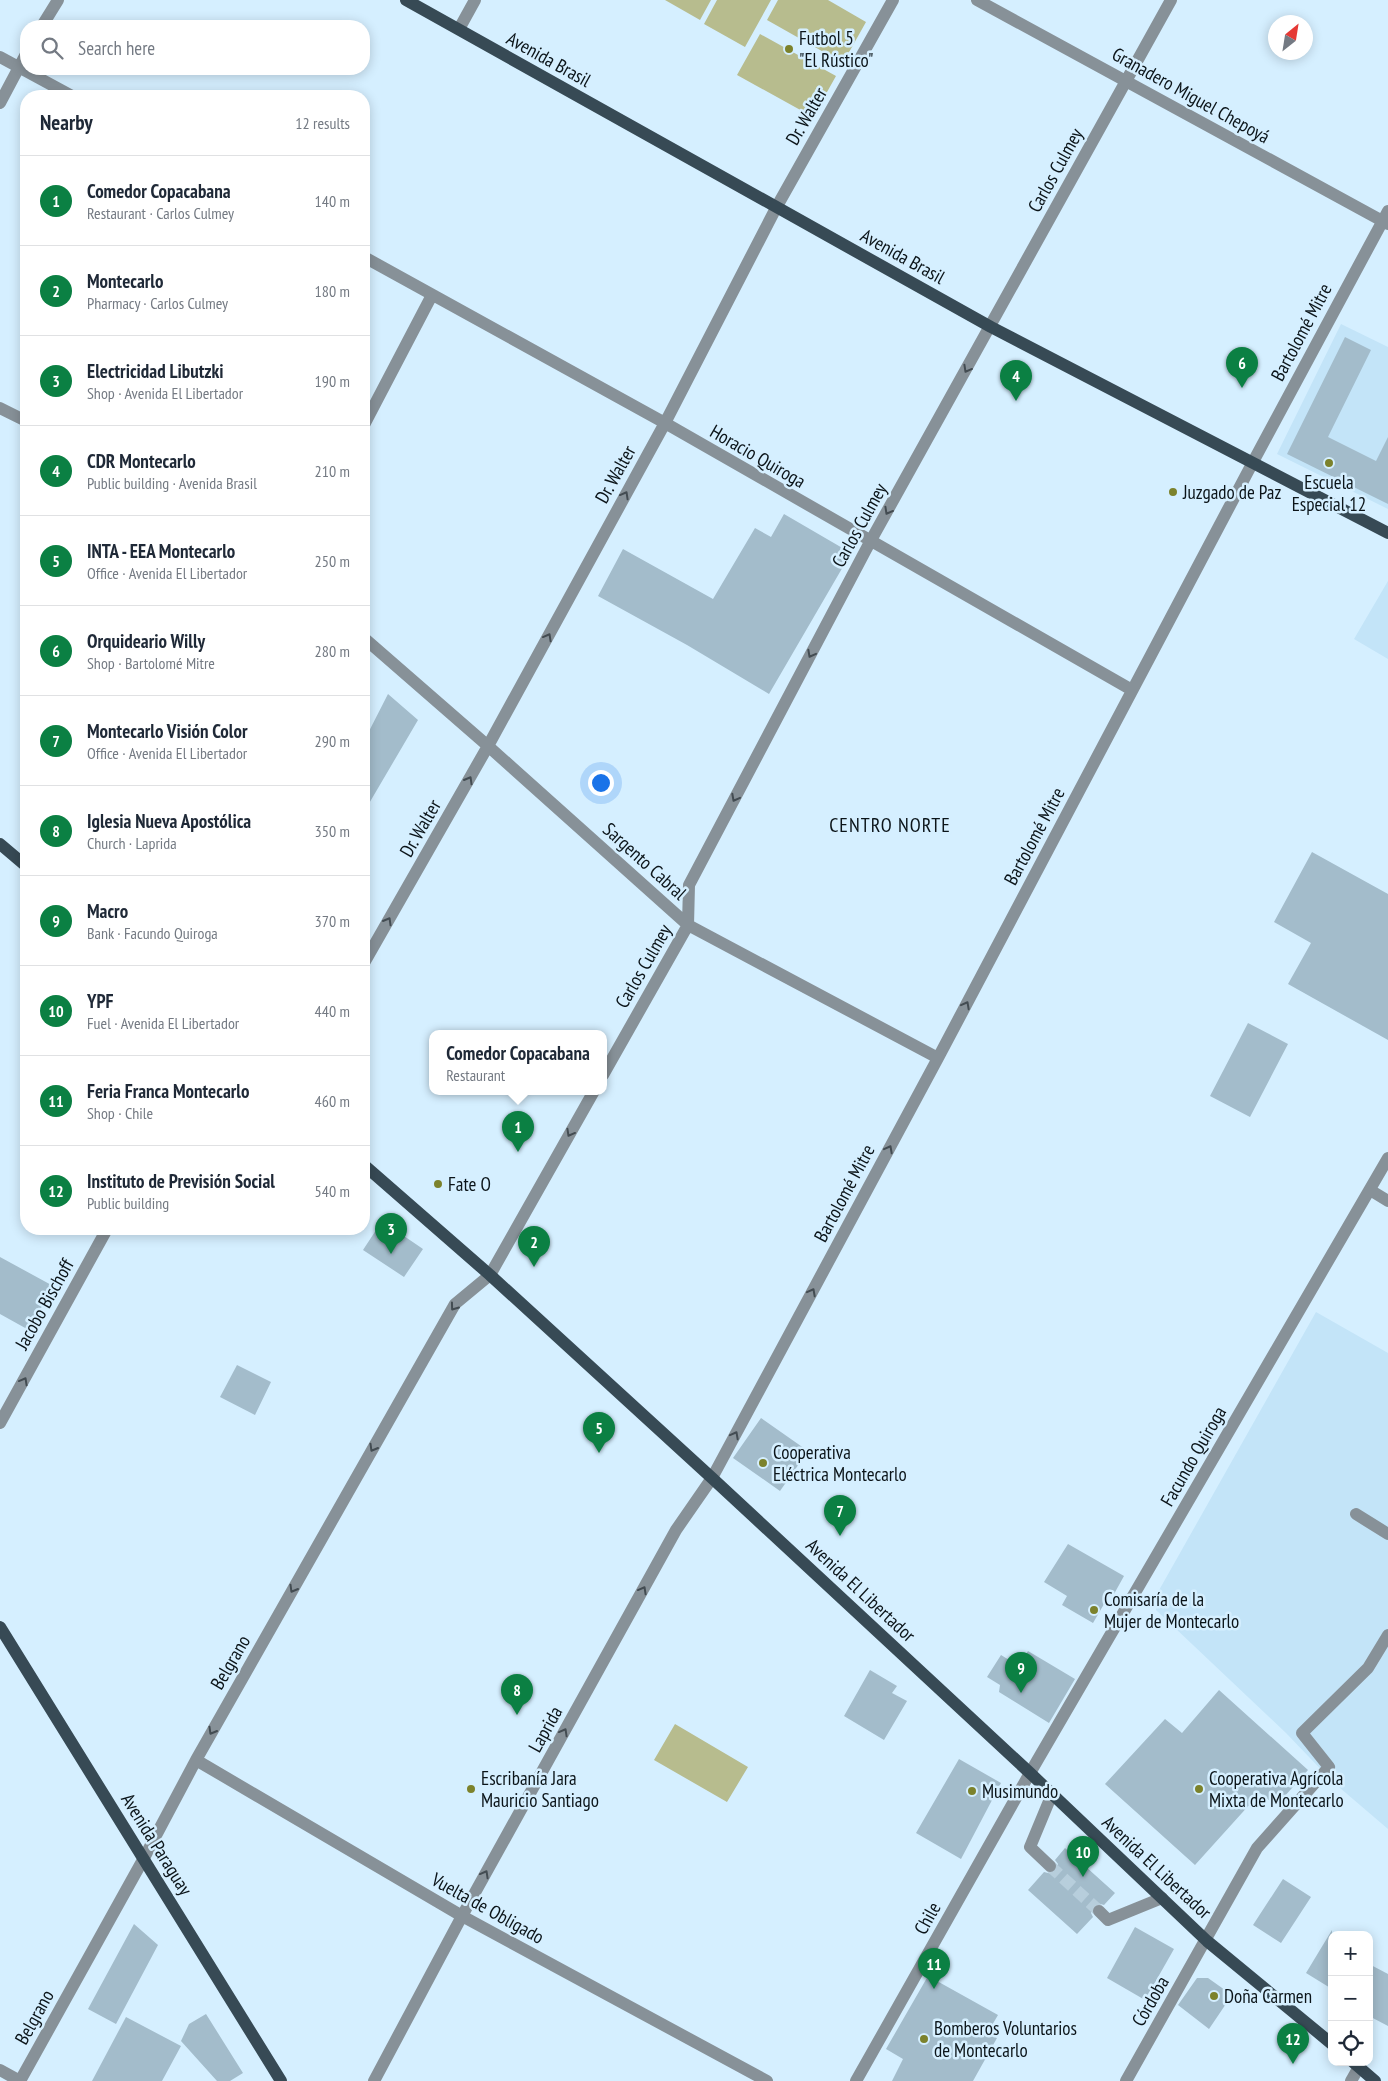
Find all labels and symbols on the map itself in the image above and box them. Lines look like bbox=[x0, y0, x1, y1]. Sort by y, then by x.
north arrow bbox=[1268, 15, 1313, 60]
street label: Avenida Brasil bbox=[503, 26, 596, 92]
place label: Futbol 5 "El Rústico" bbox=[799, 26, 873, 72]
street label: Granadero Miguel Chepoyá bbox=[1108, 42, 1274, 148]
marker: Futbol 5 "El Rústico" bbox=[783, 43, 795, 55]
street label: Dr. Walter bbox=[780, 82, 832, 149]
street label: Carlos Culmey bbox=[1022, 123, 1088, 216]
street label: Avenida Brasil bbox=[857, 223, 950, 289]
street label: Bartolomé Mitre bbox=[1265, 279, 1337, 385]
pin: 6 bbox=[1226, 347, 1258, 388]
pin: 4 bbox=[1000, 360, 1032, 401]
one-way arrow bbox=[963, 364, 973, 373]
street label: Horacio Quiroga bbox=[706, 419, 810, 493]
street label: Dr. Walter bbox=[589, 440, 641, 507]
marker: Escuela Especial 12 bbox=[1323, 457, 1335, 469]
place label: Escuela Especial 12 bbox=[1292, 470, 1366, 516]
street label: Carlos Culmey bbox=[826, 478, 892, 571]
place label: Juzgado de Paz bbox=[1182, 480, 1281, 504]
marker: Juzgado de Paz bbox=[1167, 486, 1179, 498]
one-way arrow bbox=[619, 491, 629, 500]
one-way arrow bbox=[884, 506, 894, 515]
one-way arrow bbox=[541, 634, 551, 643]
one-way arrow bbox=[807, 649, 817, 658]
your location bbox=[588, 770, 614, 796]
one-way arrow bbox=[463, 776, 473, 785]
street label: Bartolomé Mitre bbox=[998, 783, 1070, 889]
one-way arrow bbox=[731, 793, 741, 802]
street label: Dr. Walter bbox=[394, 794, 446, 861]
district label: CENTRO NORTE bbox=[829, 812, 951, 838]
street label: Sargento Cabral bbox=[598, 817, 692, 905]
one-way arrow bbox=[382, 917, 392, 926]
street label: Carlos Culmey bbox=[609, 919, 677, 1012]
one-way arrow bbox=[960, 1002, 970, 1011]
pin: 1 bbox=[502, 1111, 534, 1152]
one-way arrow bbox=[566, 1128, 576, 1137]
street label: Bartolomé Mitre bbox=[808, 1140, 880, 1246]
one-way arrow bbox=[883, 1145, 893, 1154]
place label: Fate O bbox=[448, 1172, 491, 1196]
marker: Fate O bbox=[432, 1178, 444, 1190]
pin: 3 bbox=[375, 1213, 407, 1254]
pin: 2 bbox=[518, 1226, 550, 1267]
street label: Jacobo Bischoff bbox=[9, 1254, 79, 1354]
one-way arrow bbox=[806, 1288, 816, 1297]
one-way arrow bbox=[451, 1301, 460, 1311]
one-way arrow bbox=[17, 1377, 27, 1386]
street label: Facundo Quiroga bbox=[1155, 1402, 1231, 1510]
pin: 5 bbox=[583, 1412, 615, 1453]
one-way arrow bbox=[729, 1431, 739, 1440]
place label: Cooperativa Eléctrica Montecarlo bbox=[773, 1440, 907, 1486]
one-way arrow bbox=[369, 1443, 379, 1452]
marker: Cooperativa Eléctrica Montecarlo bbox=[757, 1457, 769, 1469]
pin: 7 bbox=[824, 1495, 856, 1536]
street label: Avenida El Libertador bbox=[801, 1533, 921, 1647]
one-way arrow bbox=[289, 1584, 299, 1593]
one-way arrow bbox=[637, 1586, 647, 1595]
place label: Comisaría de la Mujer de Montecarlo bbox=[1104, 1587, 1239, 1633]
marker: Comisaría de la Mujer de Montecarlo bbox=[1088, 1604, 1100, 1616]
street label: Belgrano bbox=[205, 1631, 255, 1693]
pin: 9 bbox=[1005, 1652, 1037, 1693]
pin: 8 bbox=[501, 1674, 533, 1715]
street label: Laprida bbox=[523, 1702, 567, 1756]
one-way arrow bbox=[209, 1725, 219, 1734]
one-way arrow bbox=[558, 1728, 568, 1737]
place label: Escribanía Jara Mauricio Santiago bbox=[481, 1766, 599, 1812]
place label: Cooperativa Agrícola Mixta de Montecarlo bbox=[1209, 1766, 1344, 1812]
place label: Musimundo bbox=[982, 1779, 1058, 1803]
marker: Escribanía Jara Mauricio Santiago bbox=[465, 1783, 477, 1795]
marker: Cooperativa Agrícola Mixta de Montecarlo bbox=[1193, 1783, 1205, 1795]
marker: Musimundo bbox=[966, 1785, 978, 1797]
street label: Avenida Paraguay bbox=[116, 1789, 198, 1900]
street label: Avenida El Libertador bbox=[1097, 1810, 1217, 1924]
pin: 10 bbox=[1067, 1836, 1099, 1877]
street label: Vuelta de Obligado bbox=[427, 1867, 548, 1949]
one-way arrow bbox=[479, 1870, 489, 1879]
street label: Chile bbox=[908, 1897, 946, 1938]
pin: 11 bbox=[918, 1948, 950, 1989]
street label: Córdoba bbox=[1126, 1972, 1174, 2030]
place label: Doña Carmen bbox=[1224, 1984, 1312, 2008]
street label: Belgrano bbox=[9, 1985, 59, 2049]
marker: Doña Carmen bbox=[1208, 1990, 1220, 2002]
place label: Bomberos Voluntarios de Montecarlo bbox=[934, 2016, 1077, 2062]
pin: 12 bbox=[1277, 2023, 1309, 2064]
marker: Bomberos Voluntarios de Montecarlo bbox=[918, 2033, 930, 2045]

